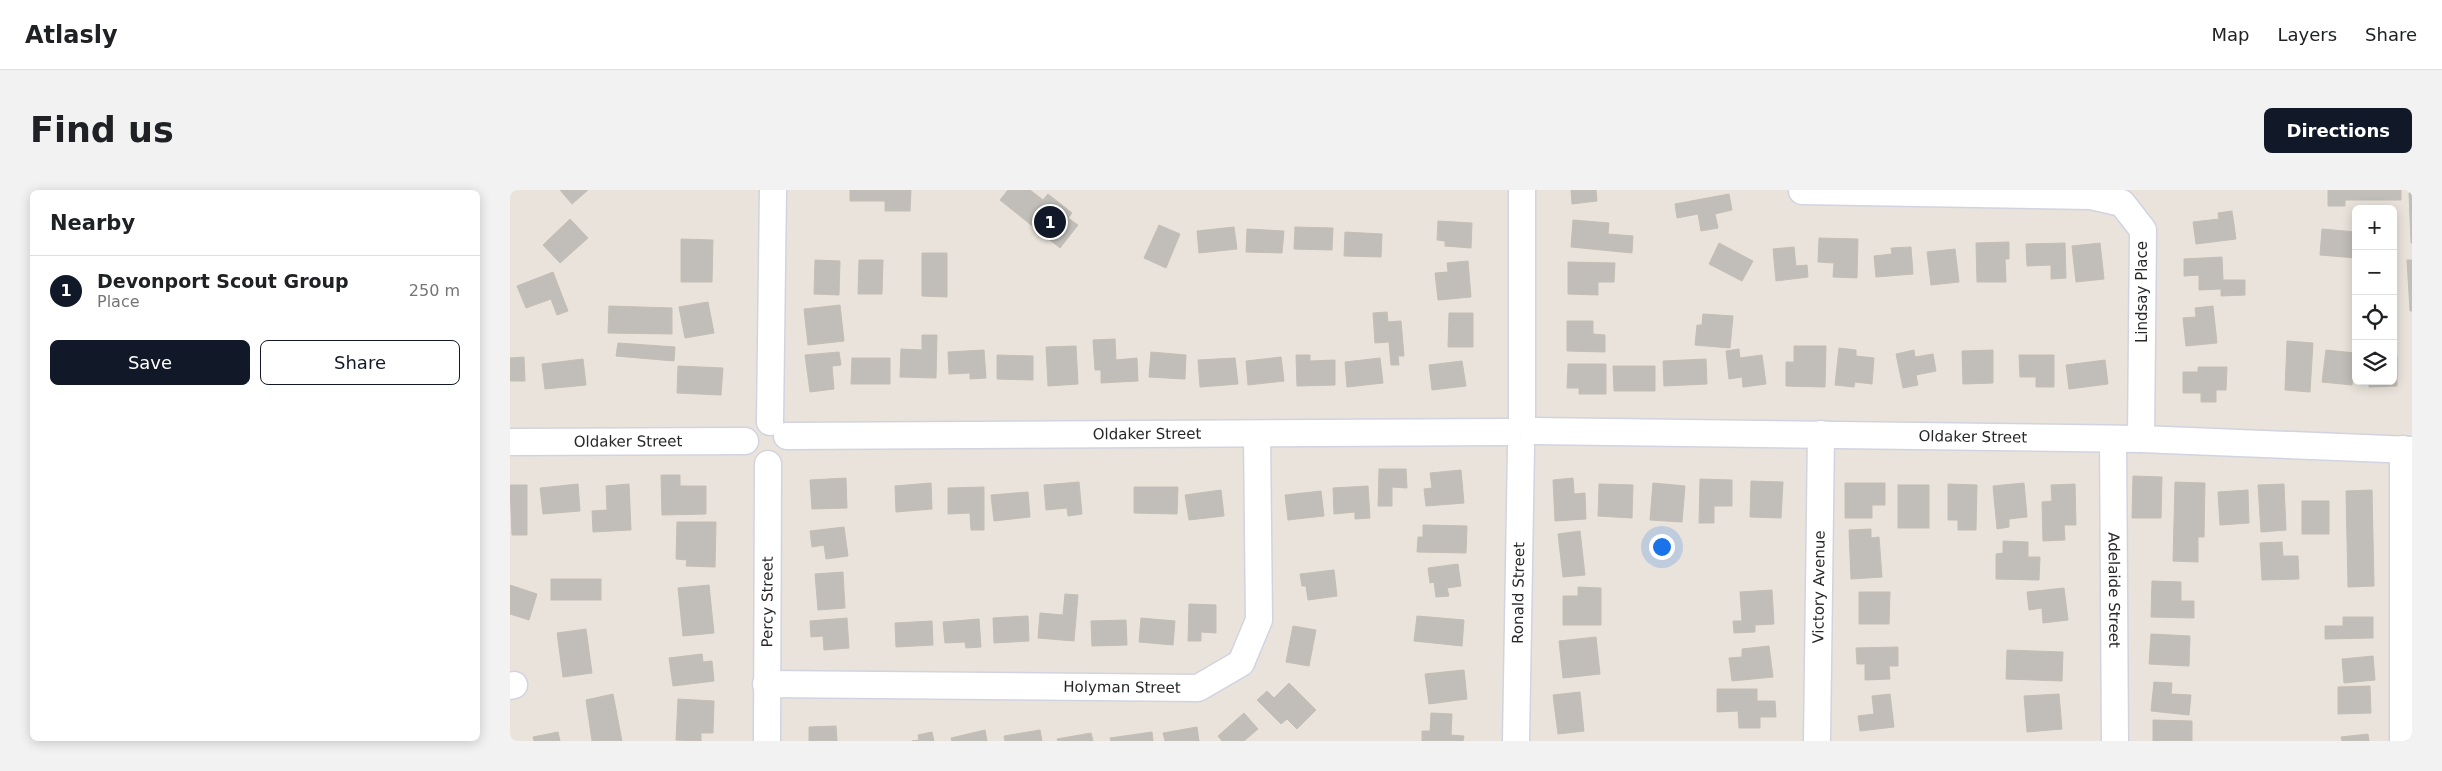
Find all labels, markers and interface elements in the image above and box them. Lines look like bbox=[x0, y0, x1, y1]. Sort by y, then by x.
text: Atlasly bbox=[25, 21, 118, 49]
text: Map bbox=[2211, 24, 2249, 45]
text: Layers bbox=[2277, 24, 2337, 45]
text: Share bbox=[2365, 24, 2417, 45]
button: Directions bbox=[2264, 108, 2412, 153]
text: Find us bbox=[30, 110, 174, 150]
pin: 1 bbox=[1034, 203, 1066, 241]
map controls bbox=[2352, 205, 2397, 385]
button: + bbox=[2352, 205, 2397, 250]
text: Nearby bbox=[50, 211, 135, 235]
street label: Lindsay Place bbox=[2133, 241, 2151, 343]
button: − bbox=[2352, 250, 2397, 295]
text: Devonport Scout Group bbox=[97, 270, 349, 292]
text: 1 bbox=[60, 281, 72, 300]
text: 250 m bbox=[409, 281, 460, 300]
text: Place bbox=[97, 292, 140, 311]
button: locate bbox=[2352, 295, 2397, 340]
button: Save bbox=[50, 340, 250, 385]
button: Share bbox=[260, 340, 460, 385]
button: layers bbox=[2352, 340, 2397, 385]
street label: Oldaker Street bbox=[1093, 425, 1201, 443]
street label: Oldaker Street bbox=[1919, 427, 2028, 447]
street label: Oldaker Street bbox=[574, 432, 682, 451]
street label: Victory Avenue bbox=[1809, 530, 1829, 644]
street label: Adelaide Street bbox=[2105, 532, 2123, 648]
your location bbox=[1649, 534, 1675, 560]
street label: Ronald Street bbox=[1509, 542, 1528, 644]
street label: Percy Street bbox=[758, 556, 777, 648]
street label: Holyman Street bbox=[1063, 678, 1181, 697]

